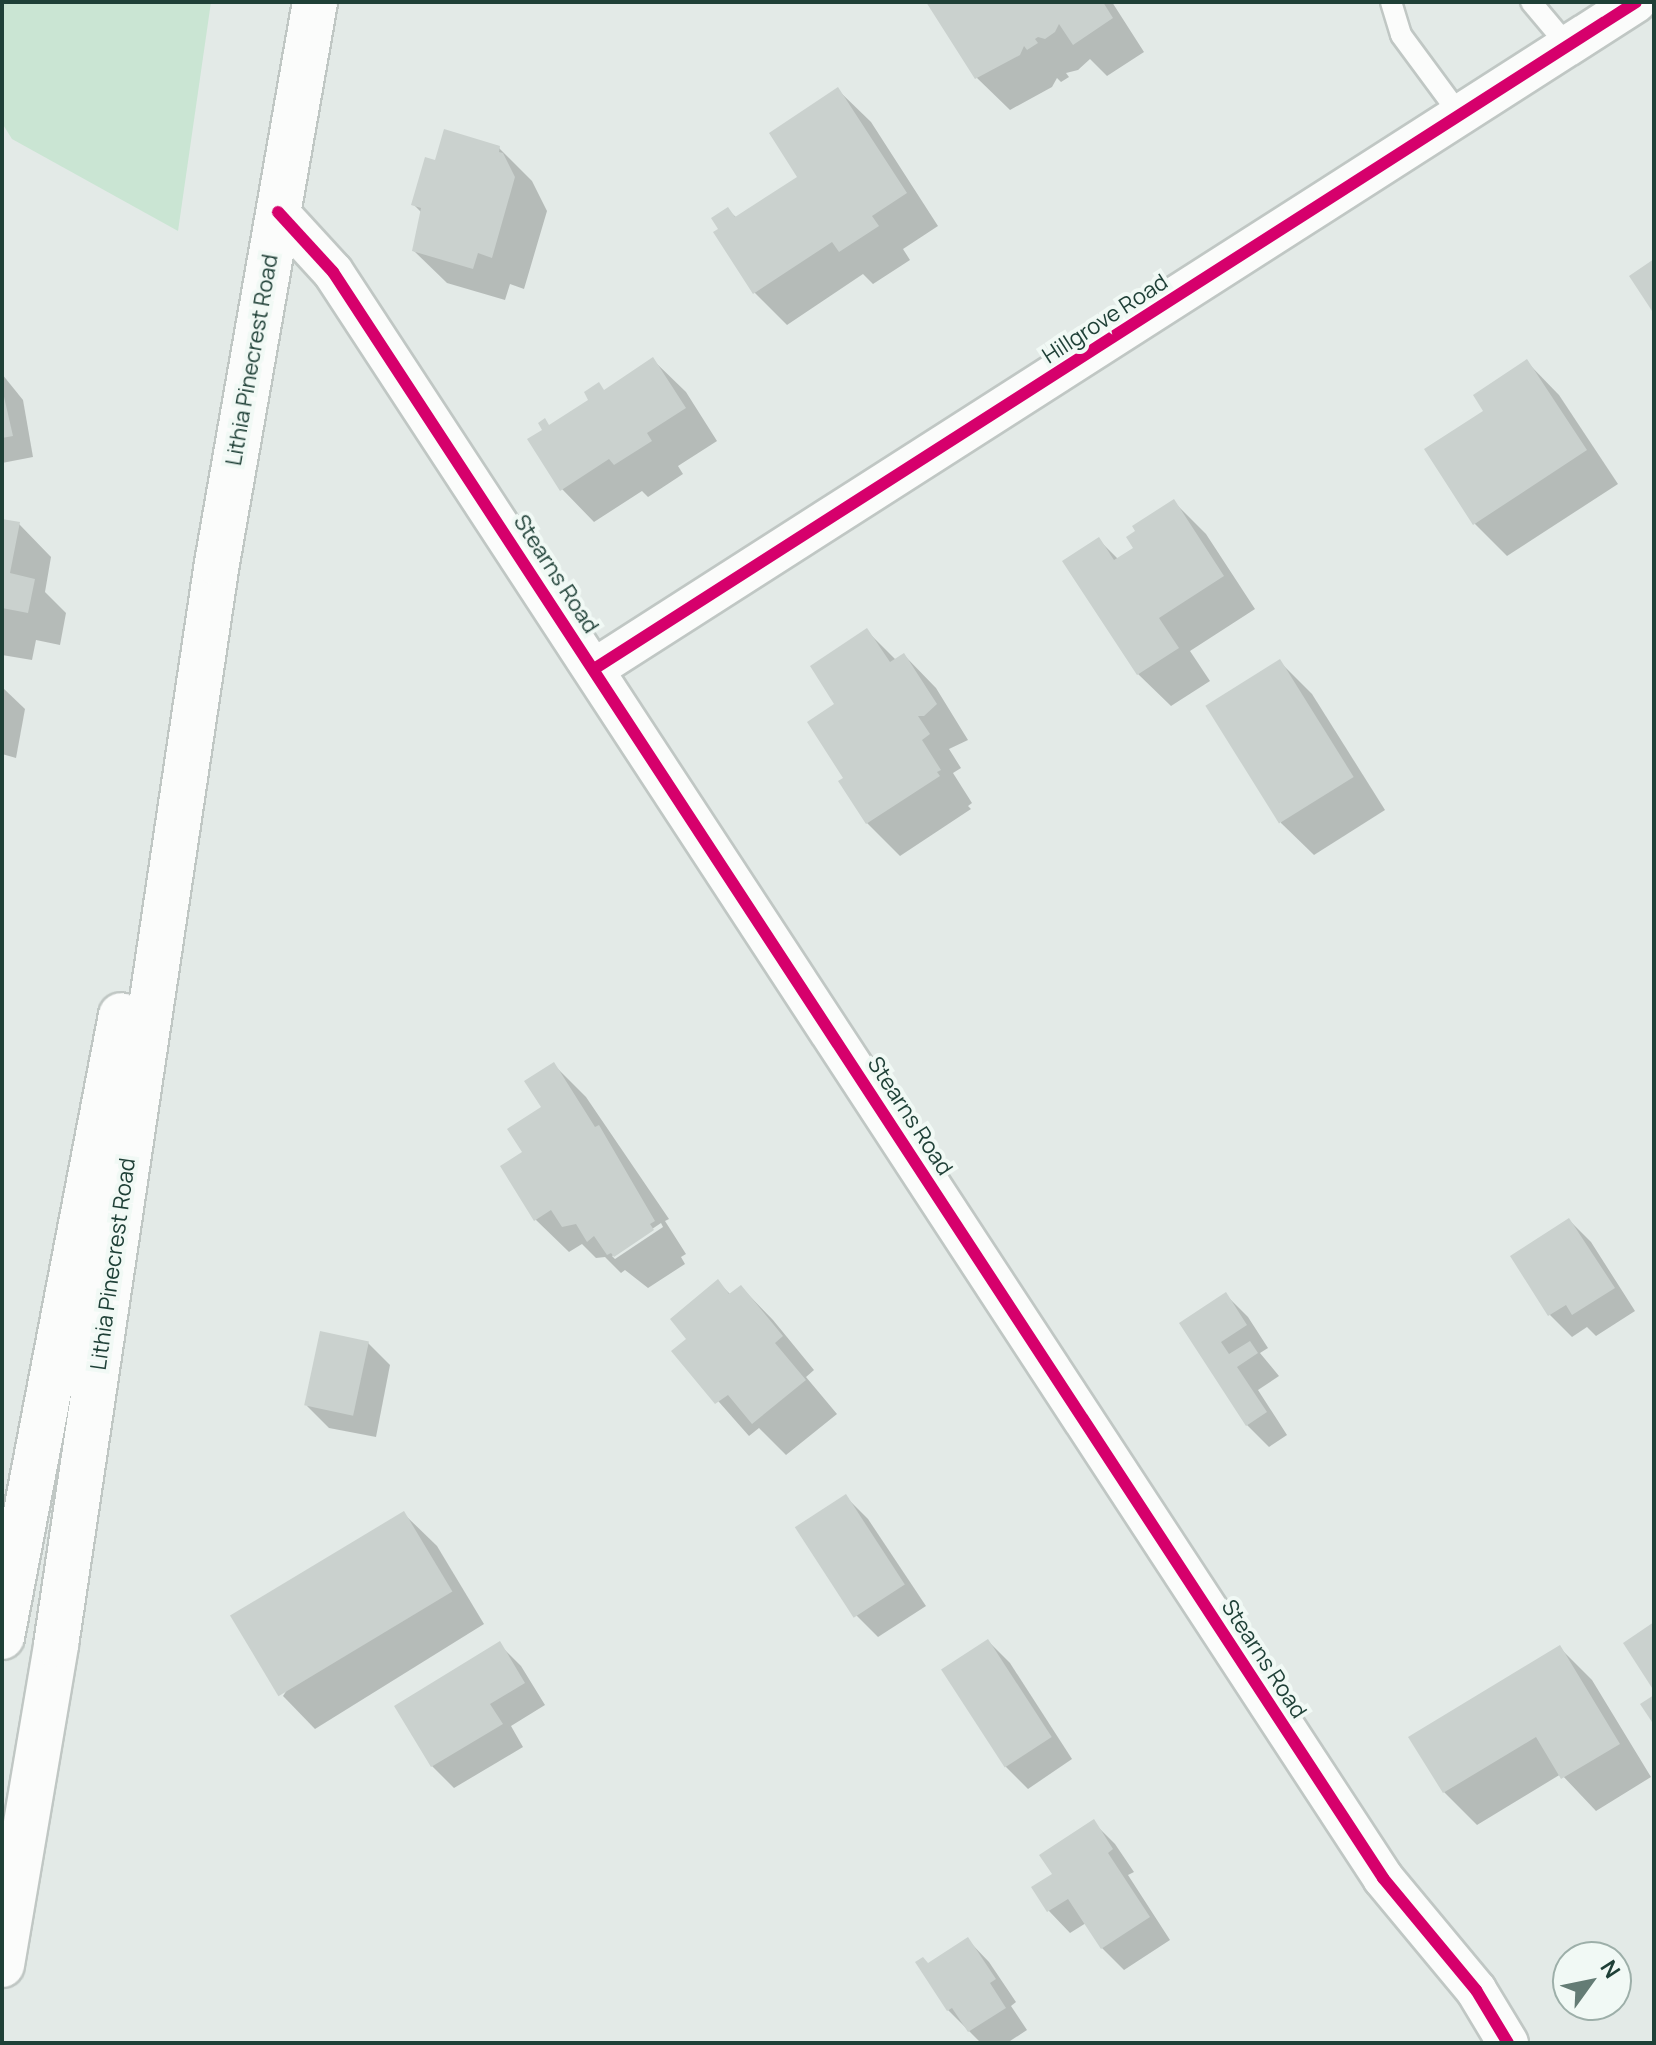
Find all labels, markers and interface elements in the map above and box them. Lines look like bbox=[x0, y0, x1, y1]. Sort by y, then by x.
street label: Lithia Pinecrest Road bbox=[220, 252, 284, 468]
street label: Hillgrove Road bbox=[1037, 269, 1173, 369]
street label: Stearns Road bbox=[508, 510, 604, 638]
street label: Stearns Road bbox=[862, 1052, 958, 1180]
street label: Lithia Pinecrest Road bbox=[85, 1156, 141, 1372]
street label: Stearns Road bbox=[1216, 1595, 1312, 1723]
north arrow bbox=[1552, 1941, 1632, 2021]
text: N bbox=[1594, 1954, 1627, 1984]

